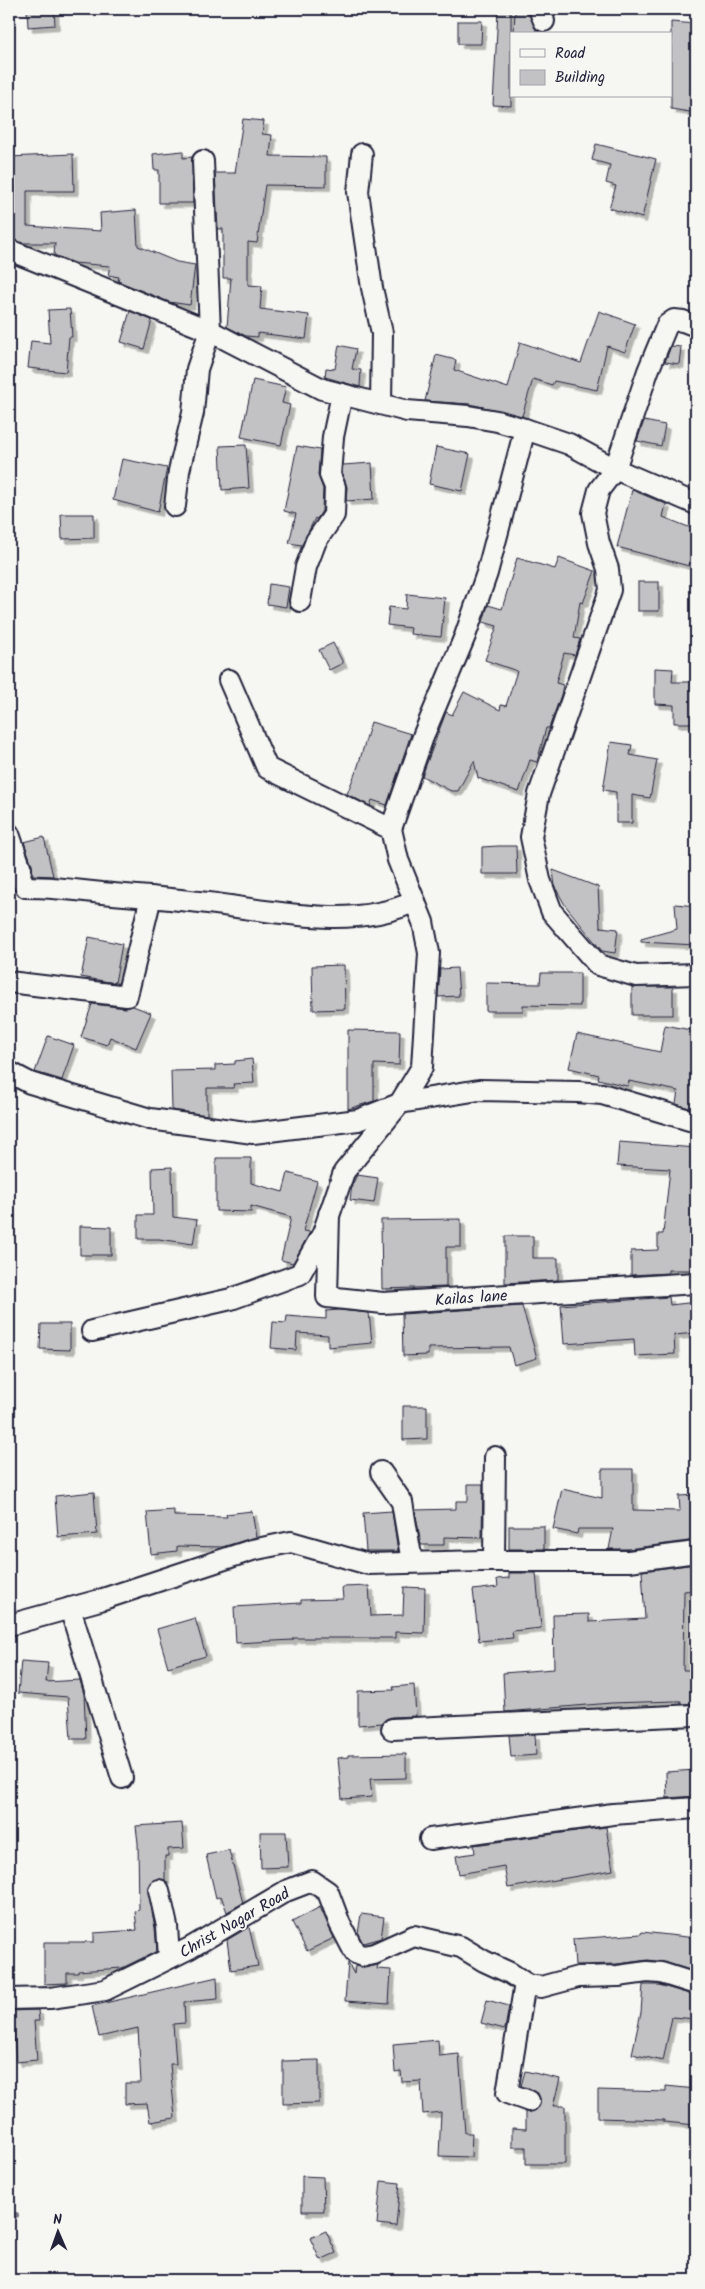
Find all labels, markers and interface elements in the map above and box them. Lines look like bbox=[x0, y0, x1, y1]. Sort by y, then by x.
legend bbox=[510, 32, 672, 98]
text: Road bbox=[555, 42, 586, 66]
text: Building bbox=[555, 66, 605, 90]
street label: Kailas lane bbox=[434, 1283, 508, 1313]
street label: Christ Nagar Road bbox=[175, 1881, 296, 1965]
north arrow bbox=[32, 2206, 82, 2256]
text: N bbox=[53, 2209, 63, 2231]

